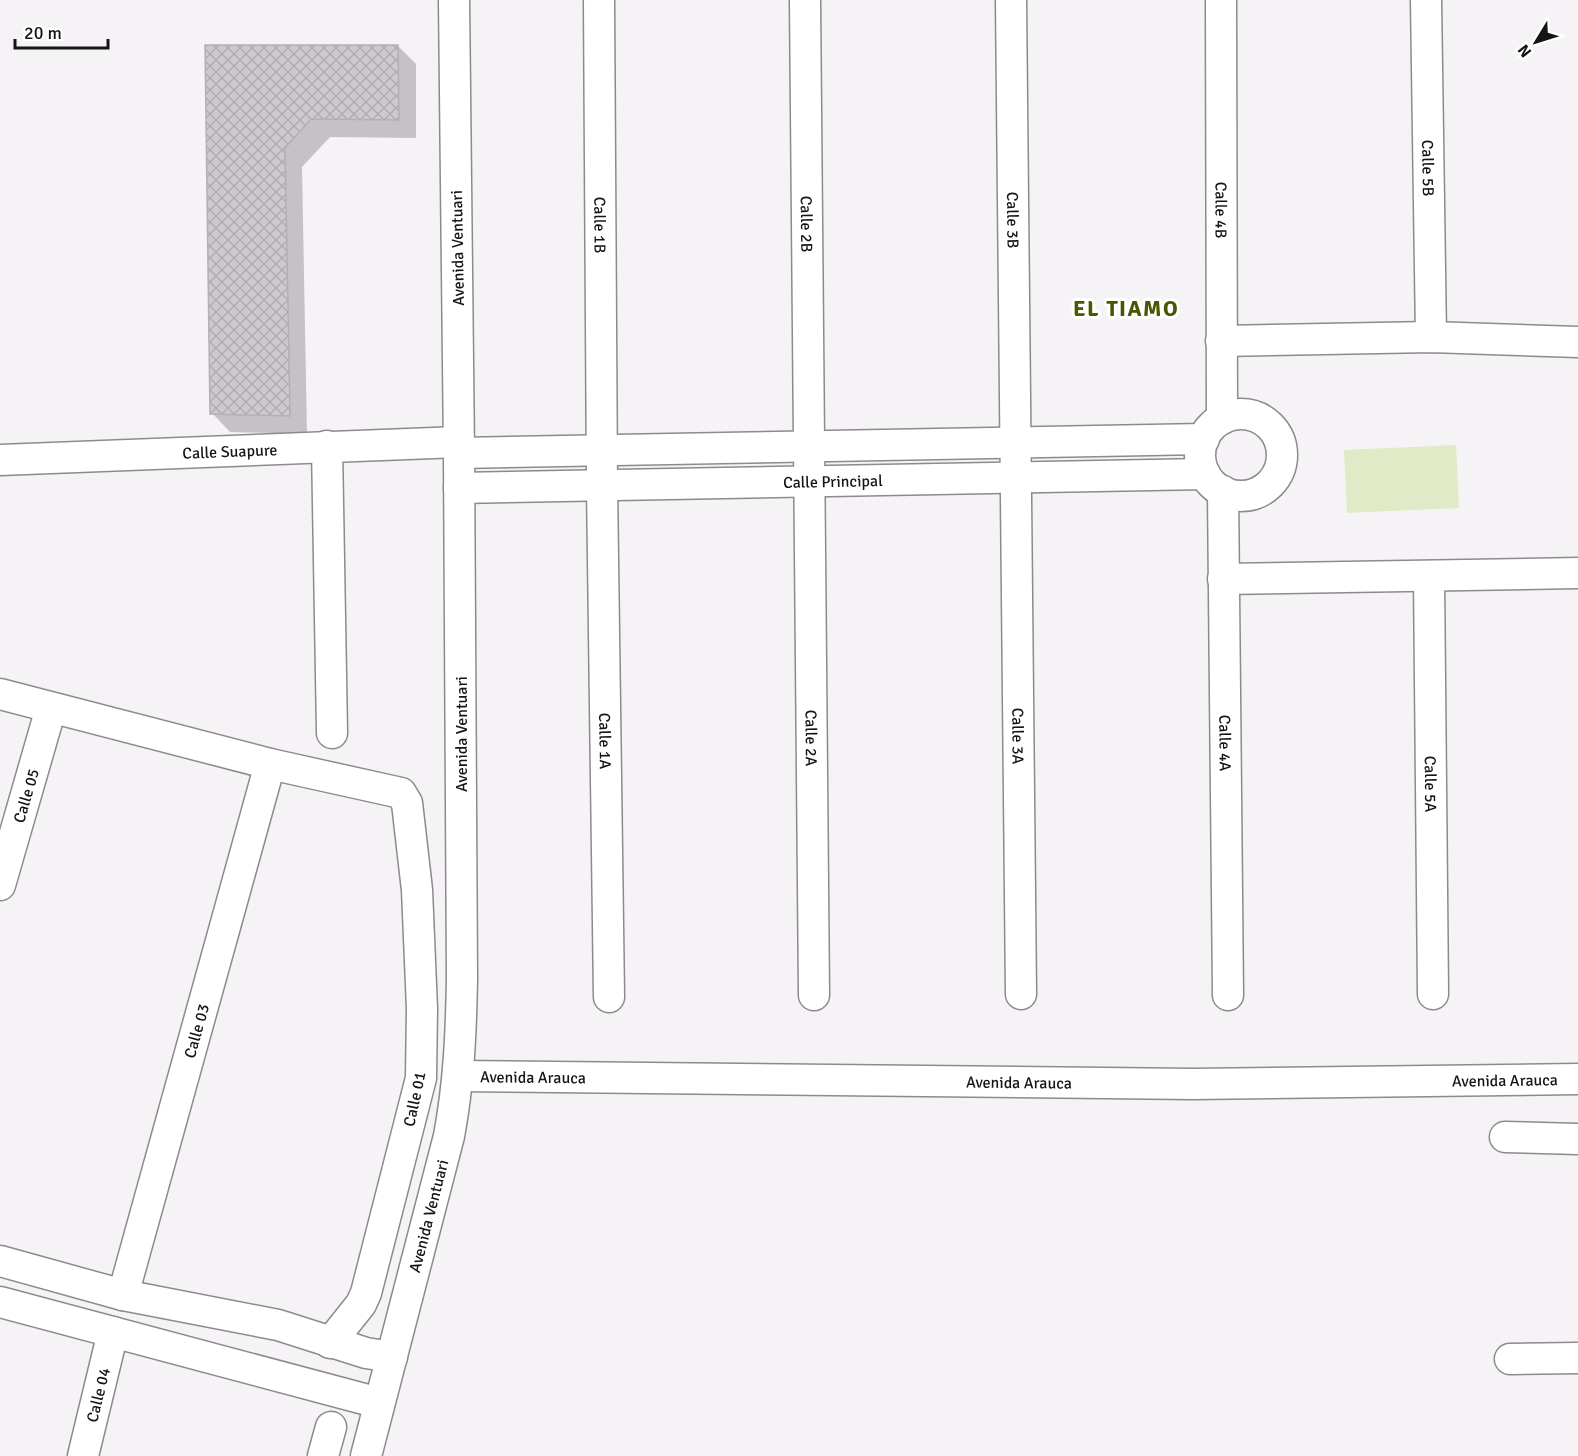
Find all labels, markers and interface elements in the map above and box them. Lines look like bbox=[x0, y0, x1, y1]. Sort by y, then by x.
scale bar bbox=[15, 12, 108, 50]
north arrow bbox=[1506, 12, 1566, 72]
text: 20 m bbox=[24, 22, 62, 44]
text: N bbox=[1514, 40, 1536, 61]
street label: Calle 5B bbox=[1417, 140, 1438, 196]
street label: Calle 4B bbox=[1210, 182, 1231, 238]
street label: Avenida Ventuari bbox=[447, 190, 469, 306]
street label: Calle 3B bbox=[1002, 192, 1022, 248]
street label: Calle 2B bbox=[796, 196, 816, 252]
street label: Calle 1B bbox=[589, 197, 610, 253]
district label: EL TIAMO bbox=[1073, 295, 1179, 322]
street label: Calle Suapure bbox=[182, 440, 278, 464]
street label: Calle Principal bbox=[783, 471, 883, 493]
street label: Avenida Ventuari bbox=[452, 676, 472, 792]
street label: Calle 3A bbox=[1007, 707, 1028, 765]
street label: Calle 2A bbox=[800, 710, 821, 767]
street label: Calle 1A bbox=[594, 712, 615, 770]
street label: Calle 4A bbox=[1214, 715, 1235, 772]
street label: Calle 5A bbox=[1420, 756, 1440, 813]
street label: Calle 05 bbox=[9, 766, 44, 825]
street label: Calle 03 bbox=[180, 1002, 214, 1061]
street label: Avenida Arauca bbox=[480, 1067, 586, 1088]
street label: Calle 01 bbox=[399, 1070, 431, 1128]
street label: Avenida Arauca bbox=[1452, 1070, 1558, 1092]
street label: Avenida Arauca bbox=[966, 1073, 1072, 1094]
street label: Avenida Ventuari bbox=[405, 1158, 453, 1275]
street label: Calle 04 bbox=[83, 1365, 115, 1424]

